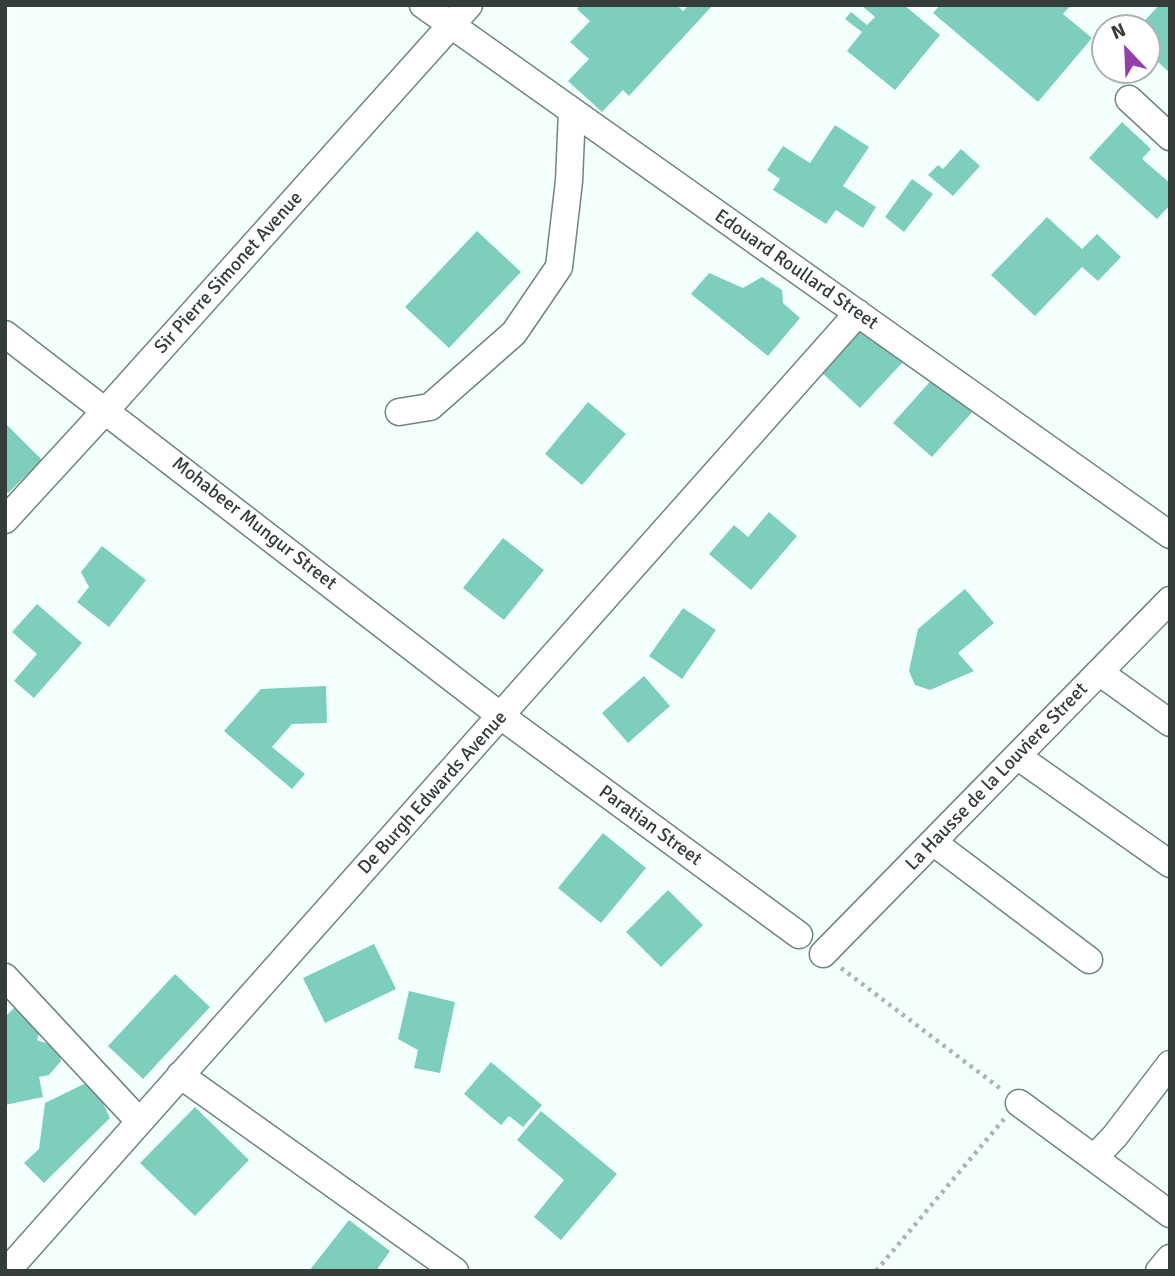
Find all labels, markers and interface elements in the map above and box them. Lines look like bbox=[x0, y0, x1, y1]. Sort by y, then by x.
north arrow bbox=[1091, 14, 1161, 84]
text: N bbox=[1108, 18, 1129, 45]
street label: Sir Pierre Simonet Avenue bbox=[150, 187, 308, 359]
street label: Edouard Roullard Street bbox=[710, 205, 882, 335]
street label: Mohabeer Mungur Street bbox=[167, 453, 341, 595]
street label: La Hausse de la Louviere Street bbox=[901, 678, 1093, 876]
street label: De Burgh Edwards Avenue bbox=[354, 707, 512, 879]
street label: Paratian Street bbox=[594, 781, 706, 871]

